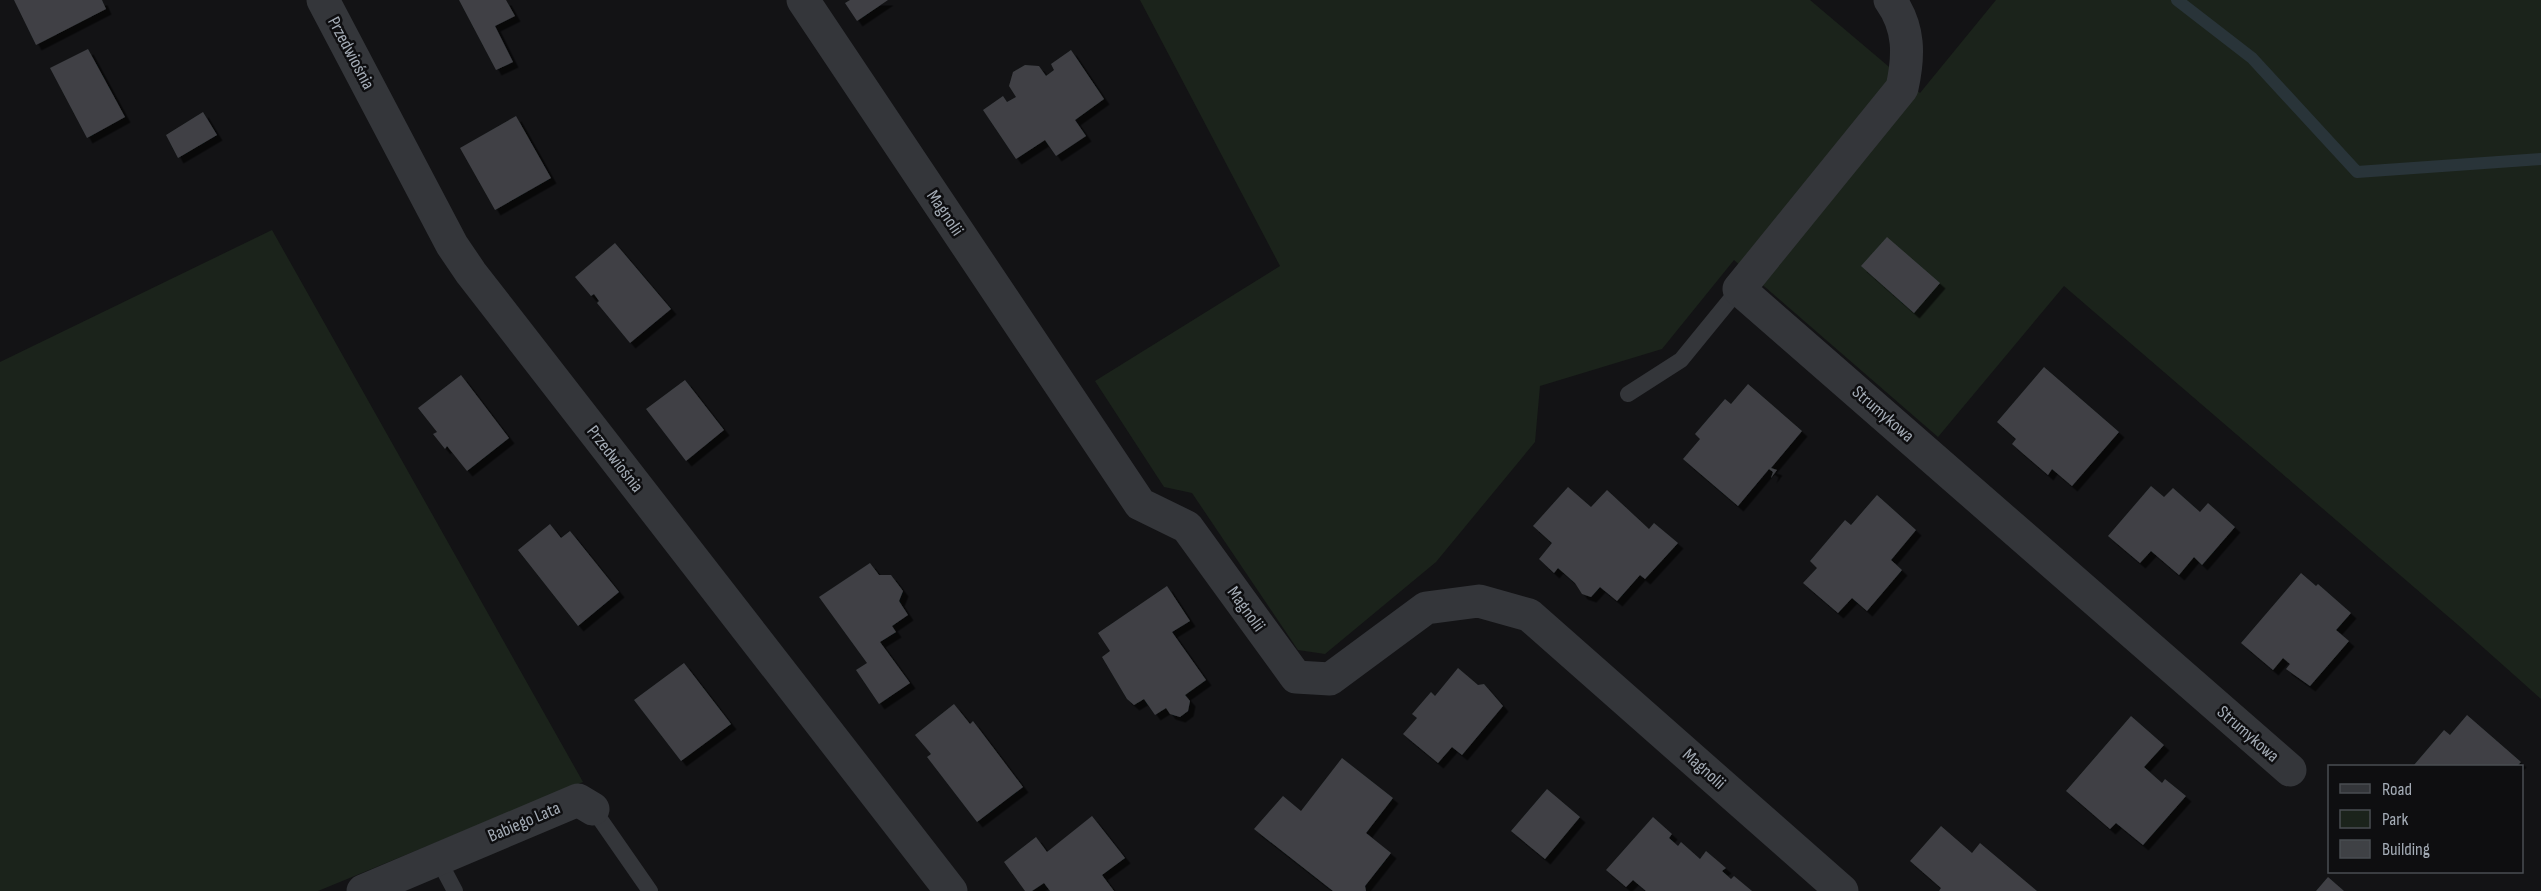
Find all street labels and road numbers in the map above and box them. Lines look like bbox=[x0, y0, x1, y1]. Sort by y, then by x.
street label: Przedwiośnia bbox=[323, 13, 379, 93]
street label: Magnolii bbox=[922, 186, 968, 240]
street label: Strumykowa bbox=[1848, 381, 1918, 447]
street label: Przedwiośnia bbox=[582, 421, 648, 497]
street label: Magnolii bbox=[1223, 582, 1269, 636]
street label: Strumykowa bbox=[2213, 701, 2283, 767]
street label: Magnolii bbox=[1678, 744, 1730, 794]
street label: Babiego Lata bbox=[485, 797, 563, 847]

